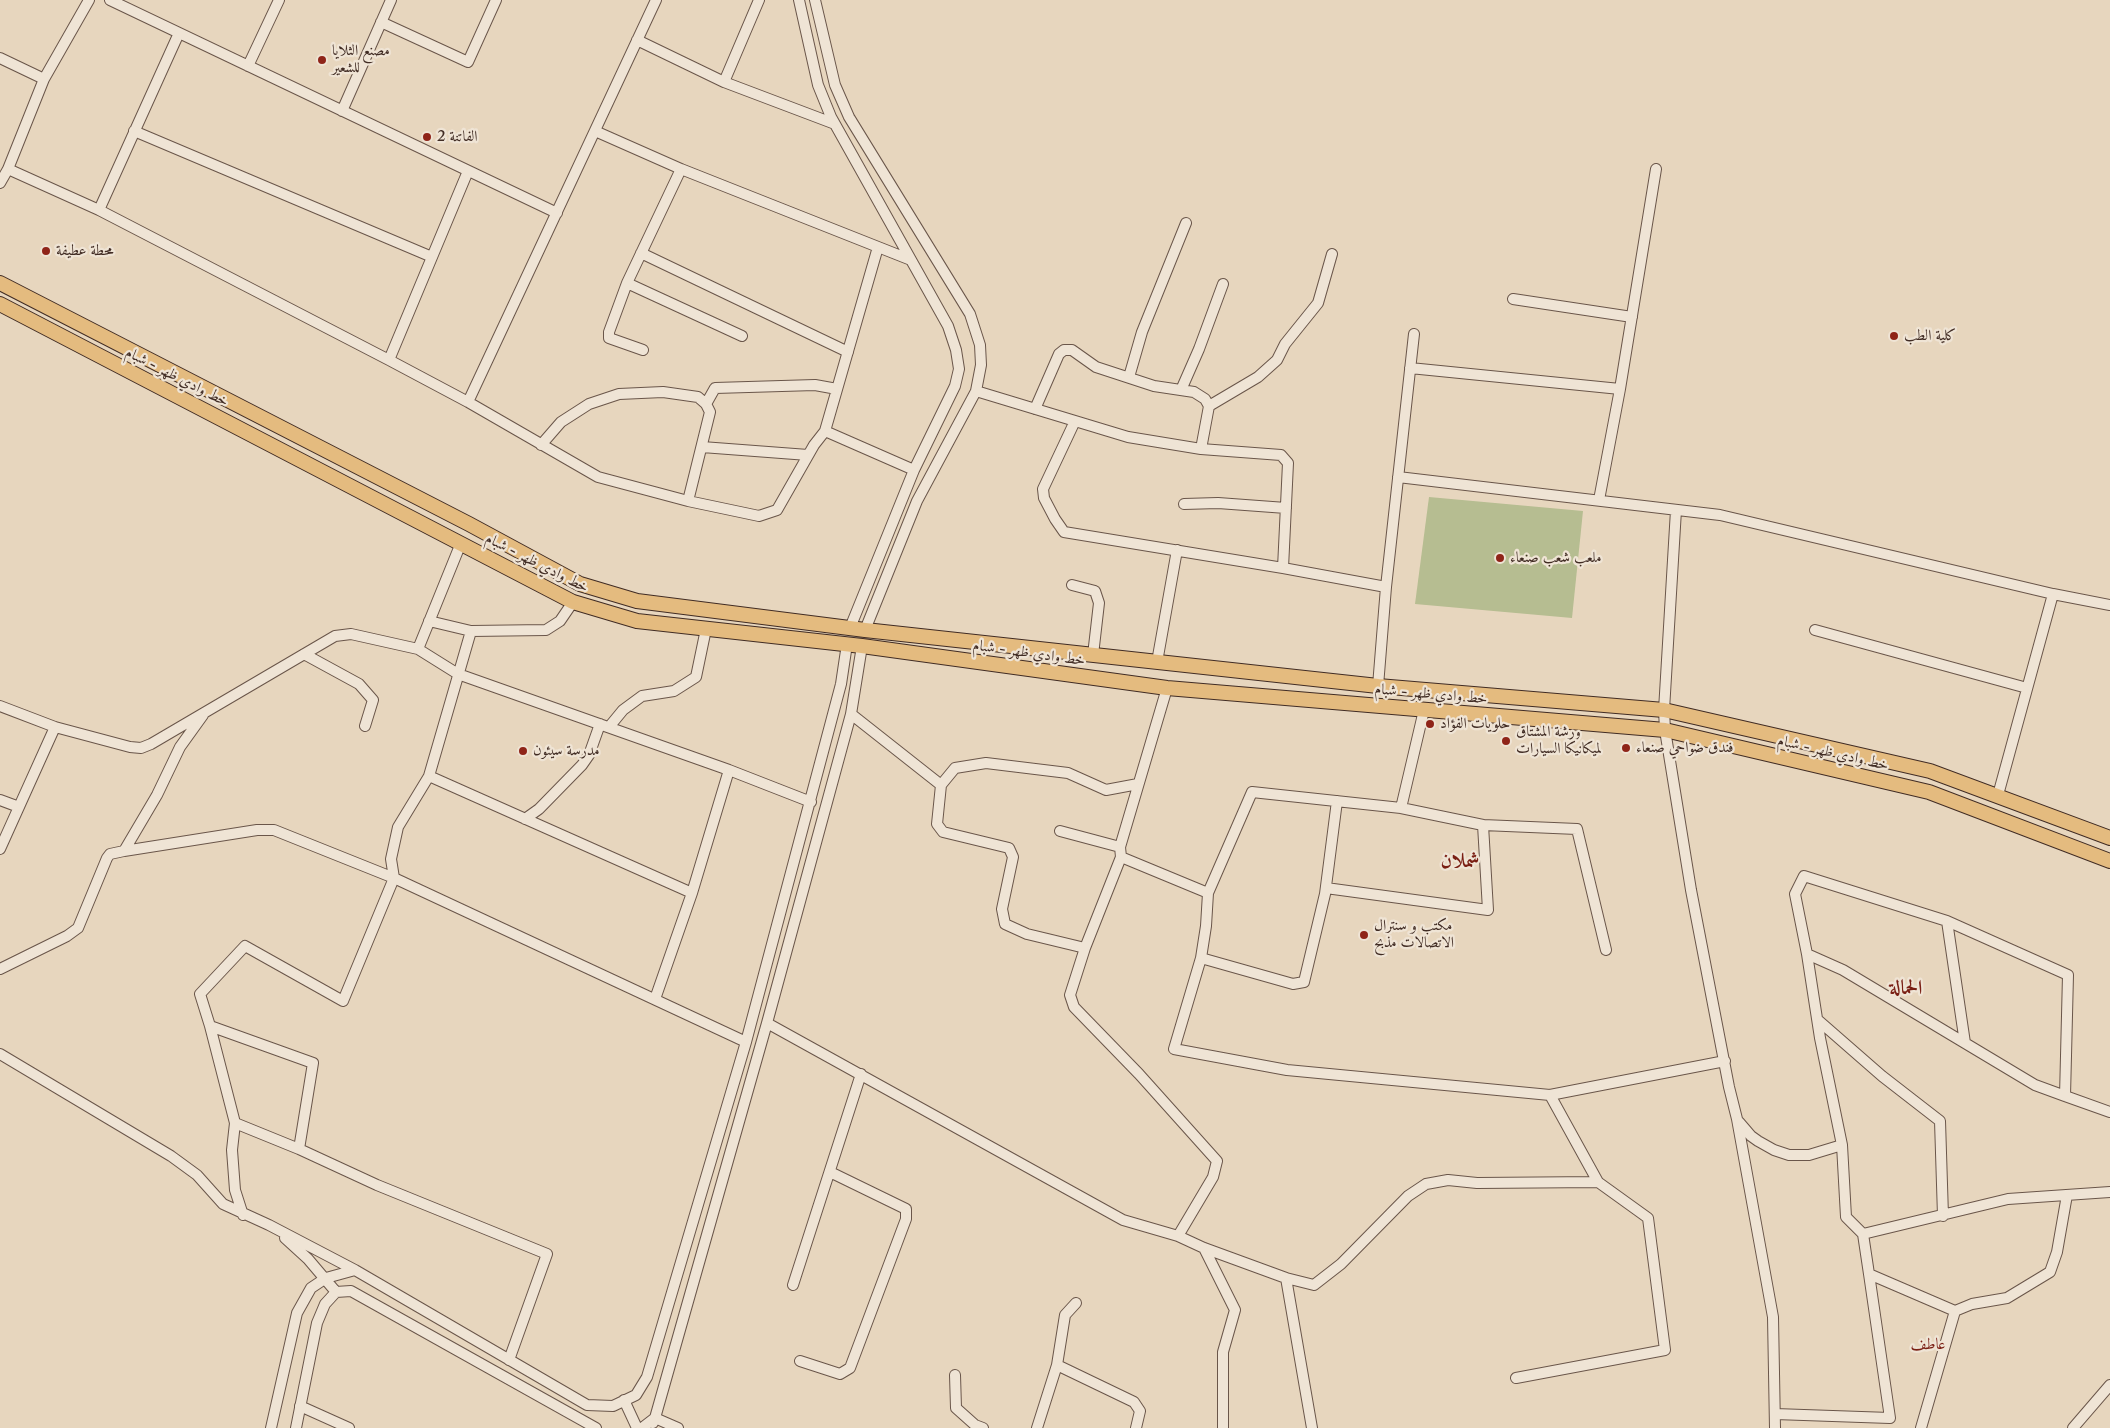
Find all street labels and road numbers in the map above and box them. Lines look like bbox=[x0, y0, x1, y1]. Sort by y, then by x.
street label: خط وادي ظهر - شبام bbox=[122, 343, 232, 411]
street label: خط وادي ظهر - شبام bbox=[482, 529, 592, 597]
street label: خط وادي ظهر - شبام bbox=[972, 636, 1086, 670]
street label: خط وادي ظهر - شبام bbox=[1374, 680, 1488, 708]
street label: خط وادي ظهر - شبام bbox=[1776, 731, 1890, 775]

